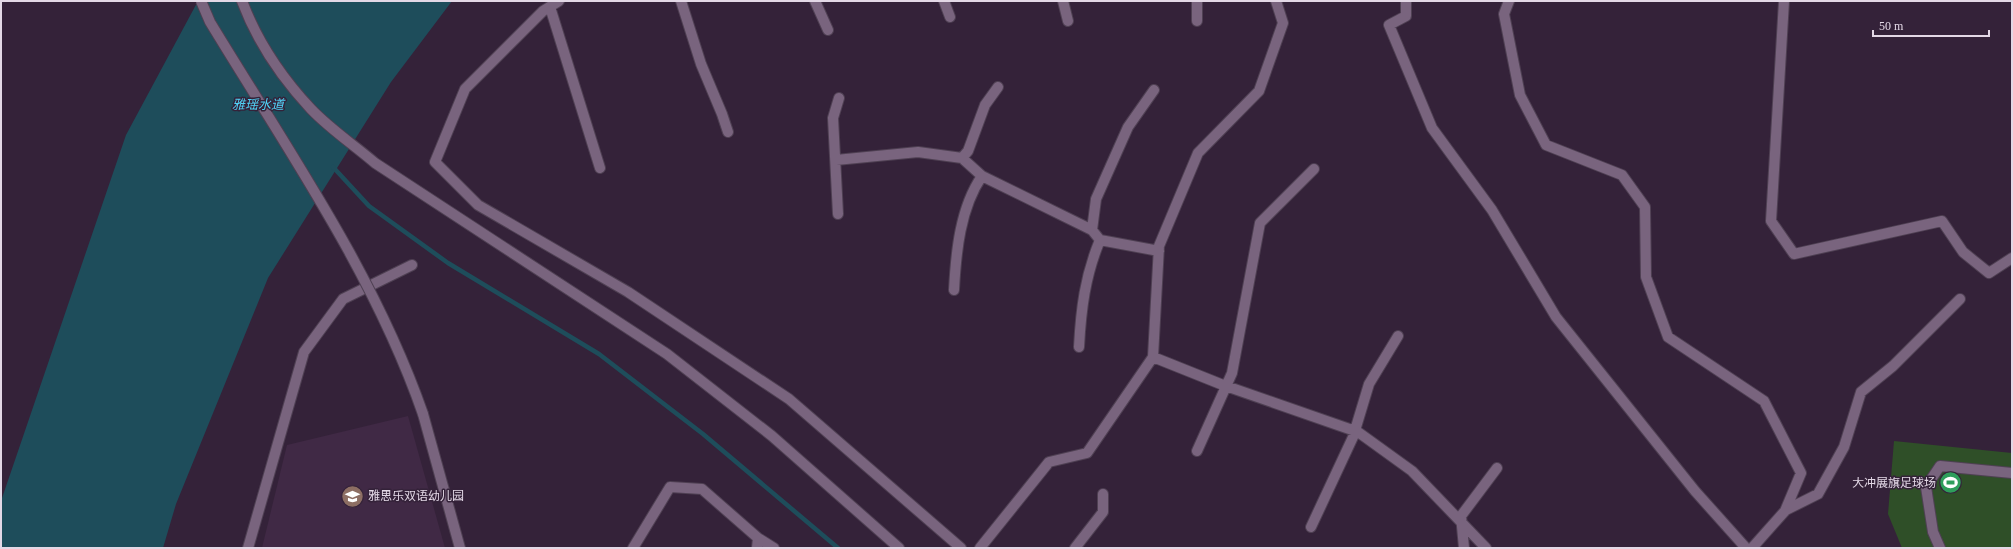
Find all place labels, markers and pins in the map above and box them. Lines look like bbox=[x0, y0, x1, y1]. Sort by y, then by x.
sports icon: 大冲展旗足球场 bbox=[1938, 470, 1964, 496]
place label: 大冲展旗足球场 bbox=[1852, 476, 1936, 490]
school or university icon: 雅思乐双语幼儿园 bbox=[339, 483, 365, 509]
place label: 雅思乐双语幼儿园 bbox=[368, 489, 464, 503]

